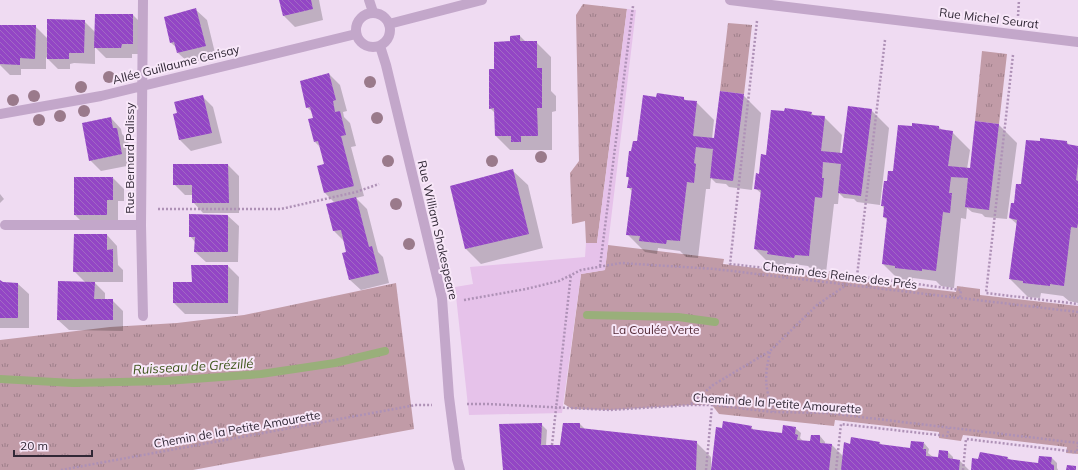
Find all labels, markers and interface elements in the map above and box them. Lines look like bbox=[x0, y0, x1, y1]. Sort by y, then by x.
street label: Rue Michel Seurat bbox=[938, 4, 1040, 32]
street label: Allée Guillaume Cerisay bbox=[111, 41, 242, 87]
street label: Rue Bernard Palissy bbox=[122, 102, 137, 214]
street label: Rue William Shakespeare bbox=[415, 159, 461, 301]
street label: Chemin des Reines des Prés bbox=[762, 258, 918, 292]
park label: La Coulée Verte bbox=[612, 322, 700, 337]
water label: Ruisseau de Grézillé bbox=[132, 355, 254, 377]
street label: Chemin de la Petite Amourette bbox=[692, 390, 862, 416]
street label: Chemin de la Petite Amourette bbox=[153, 407, 321, 451]
scale bar bbox=[14, 432, 92, 458]
text: 20 m bbox=[20, 438, 48, 453]

